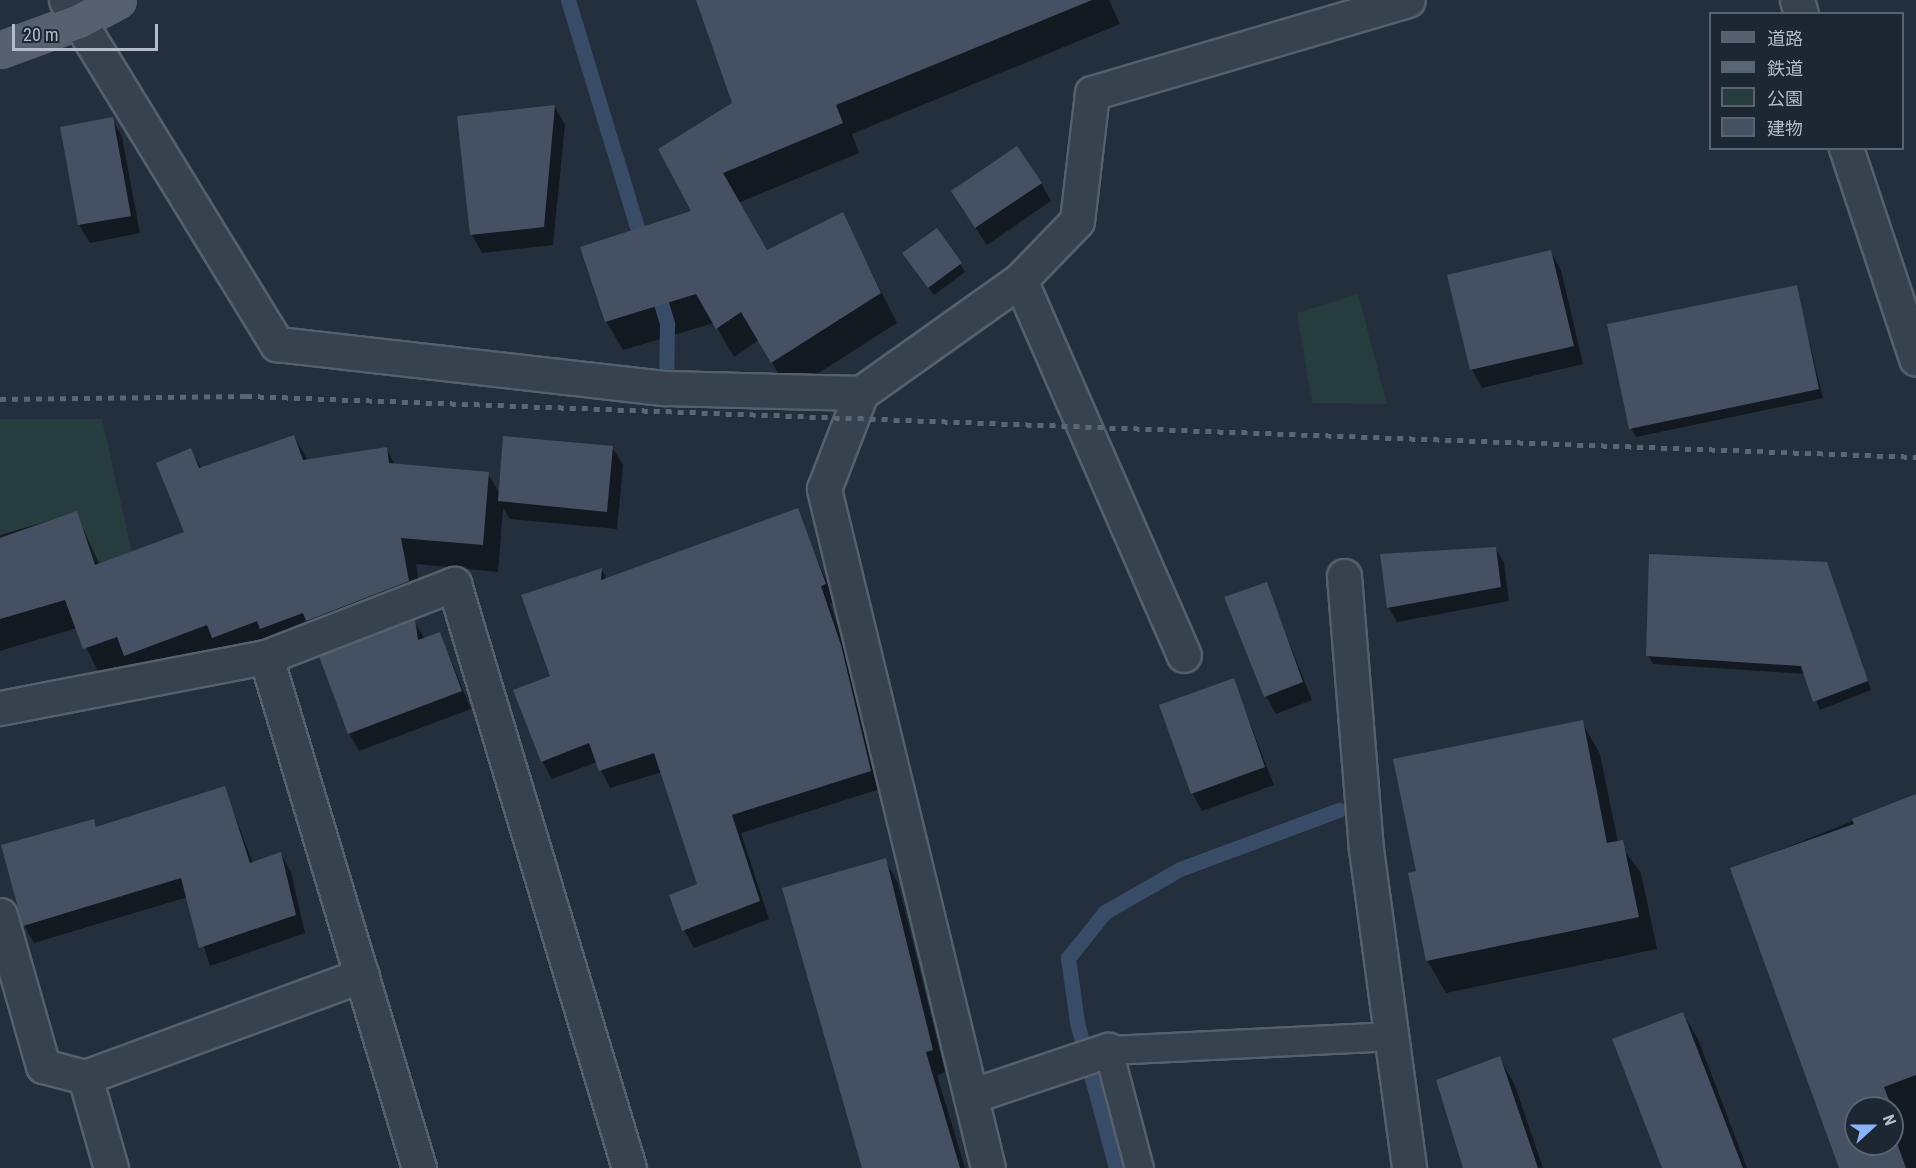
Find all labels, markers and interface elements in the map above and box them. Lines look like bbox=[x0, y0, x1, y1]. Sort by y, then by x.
scale bar bbox=[15, 12, 160, 50]
legend bbox=[1709, 12, 1904, 150]
text: 20 m bbox=[23, 24, 58, 45]
text: 道路 bbox=[1767, 28, 1803, 49]
text: 鉄道 bbox=[1767, 58, 1803, 79]
text: 公園 bbox=[1767, 88, 1803, 109]
text: 建物 bbox=[1767, 118, 1803, 139]
north arrow bbox=[1844, 1096, 1904, 1156]
text: N bbox=[1879, 1112, 1900, 1128]

